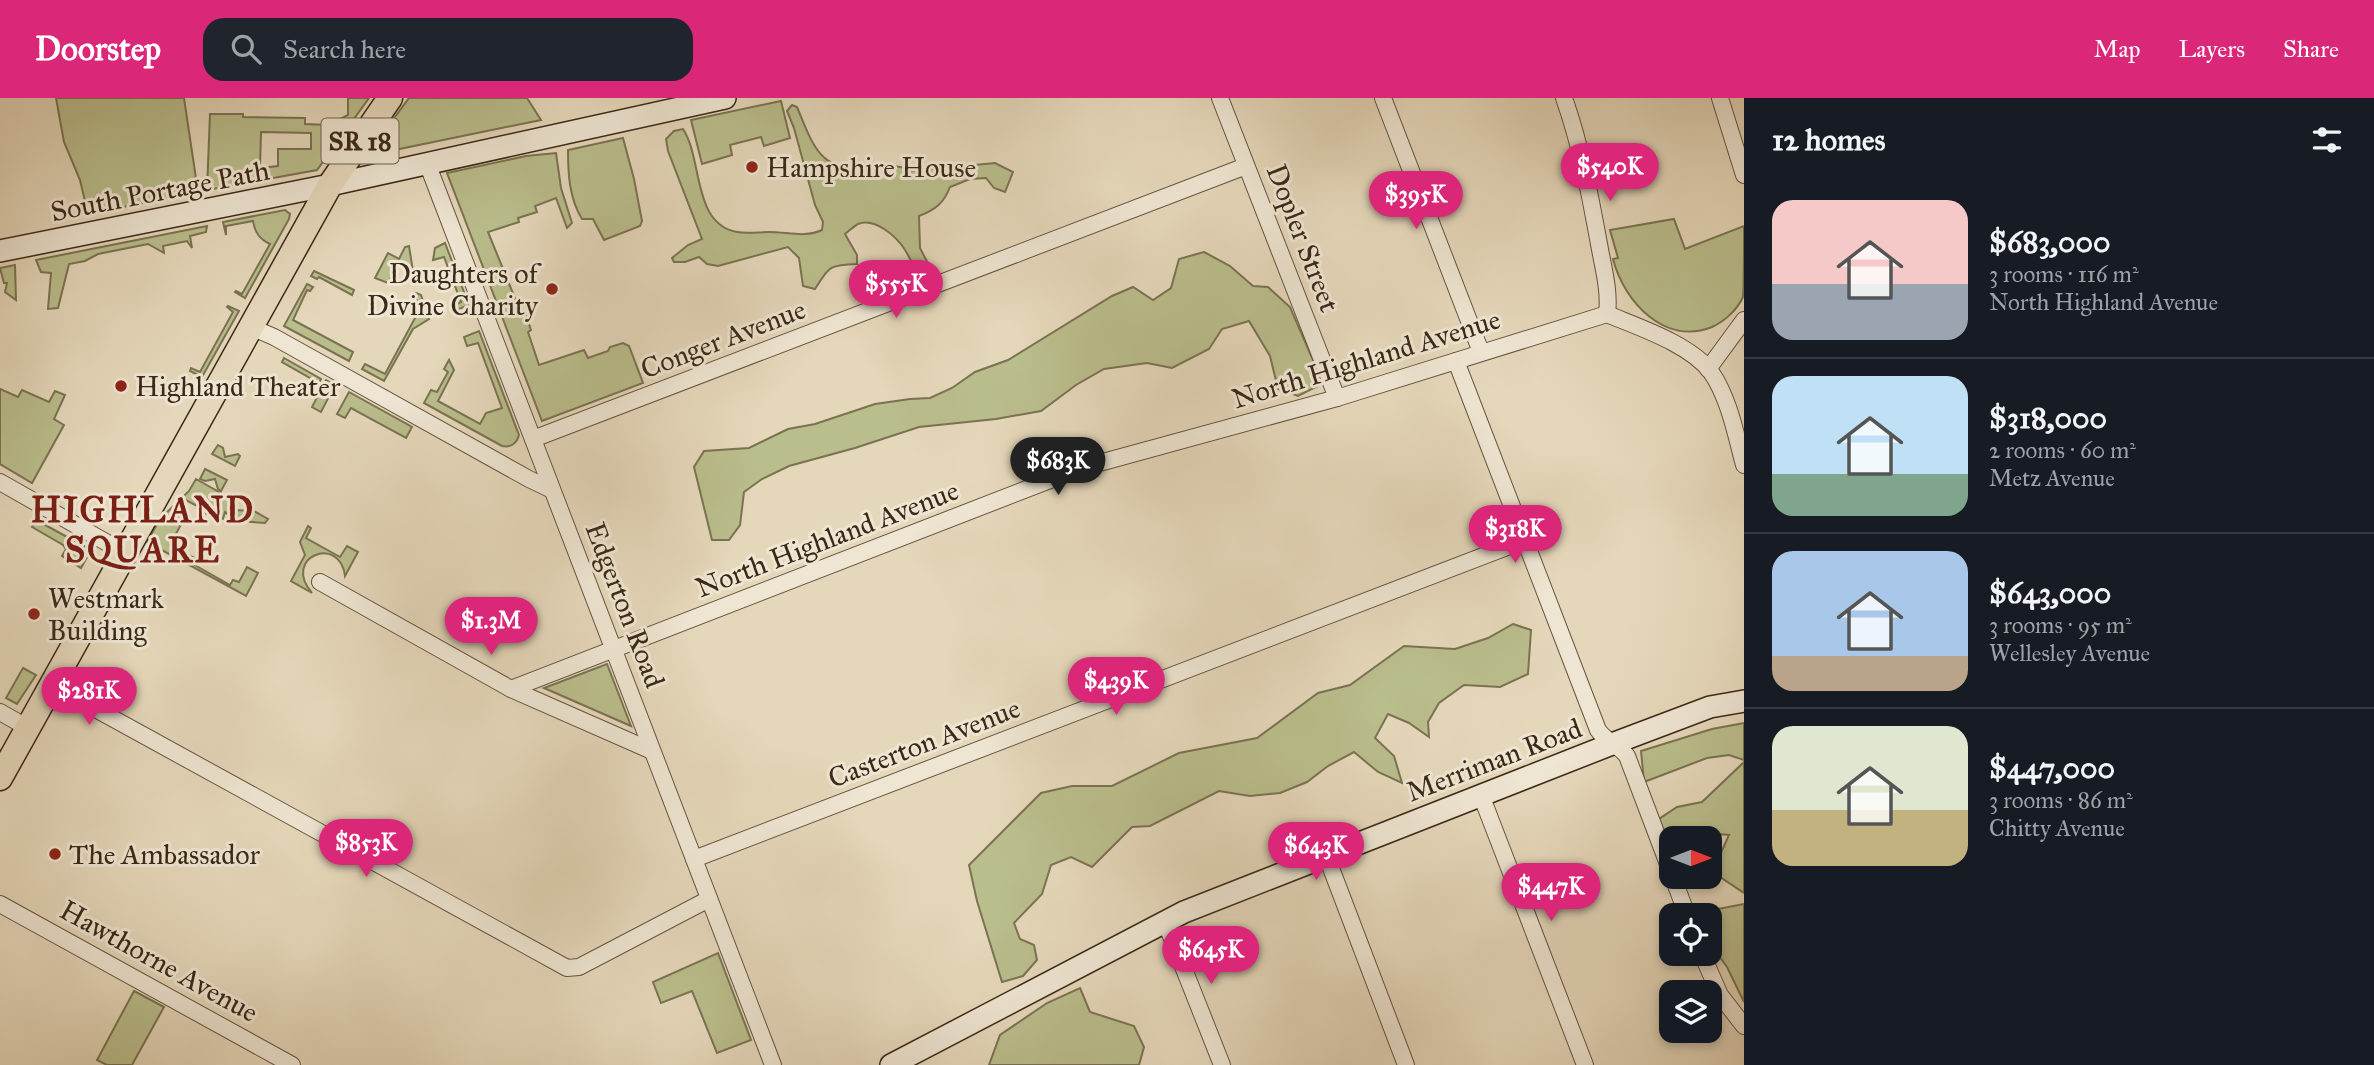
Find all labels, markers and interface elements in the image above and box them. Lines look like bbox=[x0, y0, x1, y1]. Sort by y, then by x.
search box bbox=[203, 18, 693, 81]
text: Doorstep bbox=[35, 29, 161, 69]
icon: search bbox=[227, 30, 265, 68]
text: Search here bbox=[283, 33, 406, 65]
text: Map bbox=[2094, 34, 2141, 64]
text: Layers bbox=[2179, 34, 2245, 64]
text: Share bbox=[2283, 34, 2339, 64]
road number: SR 18 bbox=[322, 118, 398, 164]
icon: filters bbox=[2308, 121, 2346, 159]
text: 12 homes bbox=[1772, 122, 1885, 158]
pin: $540K bbox=[1561, 144, 1659, 203]
place label: Hampshire House bbox=[766, 150, 976, 185]
text: $540K bbox=[1577, 152, 1643, 180]
street label: South Portage Path bbox=[48, 153, 273, 229]
marker: Hampshire House bbox=[744, 159, 760, 175]
street label: Dopler Street bbox=[1259, 159, 1347, 317]
pin: $395K bbox=[1367, 172, 1465, 231]
text: $395K bbox=[1385, 180, 1447, 208]
text: $683,000 bbox=[1989, 224, 2110, 260]
icon: home bbox=[1828, 228, 1912, 312]
place label: Daughters of Divine Charity bbox=[367, 256, 543, 323]
pin: $555K bbox=[847, 260, 945, 320]
text: 3 rooms · 116 m² bbox=[1989, 260, 2139, 288]
text: $555K bbox=[865, 269, 927, 297]
marker: Daughters of Divine Charity bbox=[544, 281, 560, 297]
text: North Highland Avenue bbox=[1989, 288, 2218, 316]
street label: Conger Avenue bbox=[636, 292, 810, 386]
street label: North Highland Avenue bbox=[1228, 302, 1504, 416]
place label: Highland Theater bbox=[135, 369, 341, 404]
marker: Highland Theater bbox=[113, 378, 129, 394]
text: $318,000 bbox=[1989, 400, 2107, 436]
icon: home bbox=[1828, 404, 1912, 488]
text: 2 rooms · 60 m² bbox=[1989, 436, 2136, 464]
pin: $683K bbox=[1009, 438, 1107, 497]
text: $683K bbox=[1026, 446, 1090, 474]
text: Metz Avenue bbox=[1989, 464, 2115, 492]
street label: North Highland Avenue bbox=[691, 473, 963, 605]
district label: HIGHLAND SQUARE bbox=[31, 489, 255, 572]
pin: $318K bbox=[1466, 505, 1564, 565]
text: $318K bbox=[1485, 514, 1545, 542]
street label: Edgerton Road bbox=[577, 517, 673, 693]
text: $643,000 bbox=[1989, 575, 2111, 611]
icon: home bbox=[1828, 579, 1912, 663]
place label: Westmark Building bbox=[48, 581, 164, 648]
pin: $1.3M bbox=[442, 598, 540, 657]
marker: Westmark Building bbox=[26, 606, 42, 622]
text: $1.3M bbox=[461, 606, 521, 634]
text: 3 rooms · 95 m² bbox=[1989, 611, 2132, 639]
text: Wellesley Avenue bbox=[1989, 639, 2150, 667]
pin: $439K bbox=[1067, 658, 1165, 717]
text: $439K bbox=[1084, 666, 1148, 694]
pin: $281K bbox=[40, 668, 138, 727]
text: $281K bbox=[58, 676, 120, 704]
street label: Casterton Avenue bbox=[823, 690, 1025, 796]
street label: Merriman Road bbox=[1401, 710, 1587, 810]
text: $447,000 bbox=[1989, 750, 2115, 786]
icon: home bbox=[1828, 754, 1912, 838]
text: 3 rooms · 86 m² bbox=[1989, 786, 2133, 814]
text: Chitty Avenue bbox=[1989, 814, 2125, 842]
pin: $853K bbox=[317, 820, 415, 879]
pin: $643K bbox=[1267, 822, 1365, 882]
north arrow bbox=[1659, 826, 1722, 889]
map controls bbox=[1659, 826, 1722, 1043]
text: $853K bbox=[335, 828, 397, 856]
text: $643K bbox=[1284, 831, 1348, 859]
place label: The Ambassador bbox=[69, 837, 261, 872]
marker: The Ambassador bbox=[47, 846, 63, 862]
pin: $447K bbox=[1502, 864, 1600, 923]
text: $447K bbox=[1517, 872, 1585, 900]
street label: Hawthorne Avenue bbox=[54, 892, 264, 1030]
button: locate bbox=[1659, 903, 1722, 966]
pin: $645K bbox=[1162, 926, 1260, 986]
text: $645K bbox=[1178, 935, 1244, 963]
button: layers bbox=[1659, 980, 1722, 1043]

